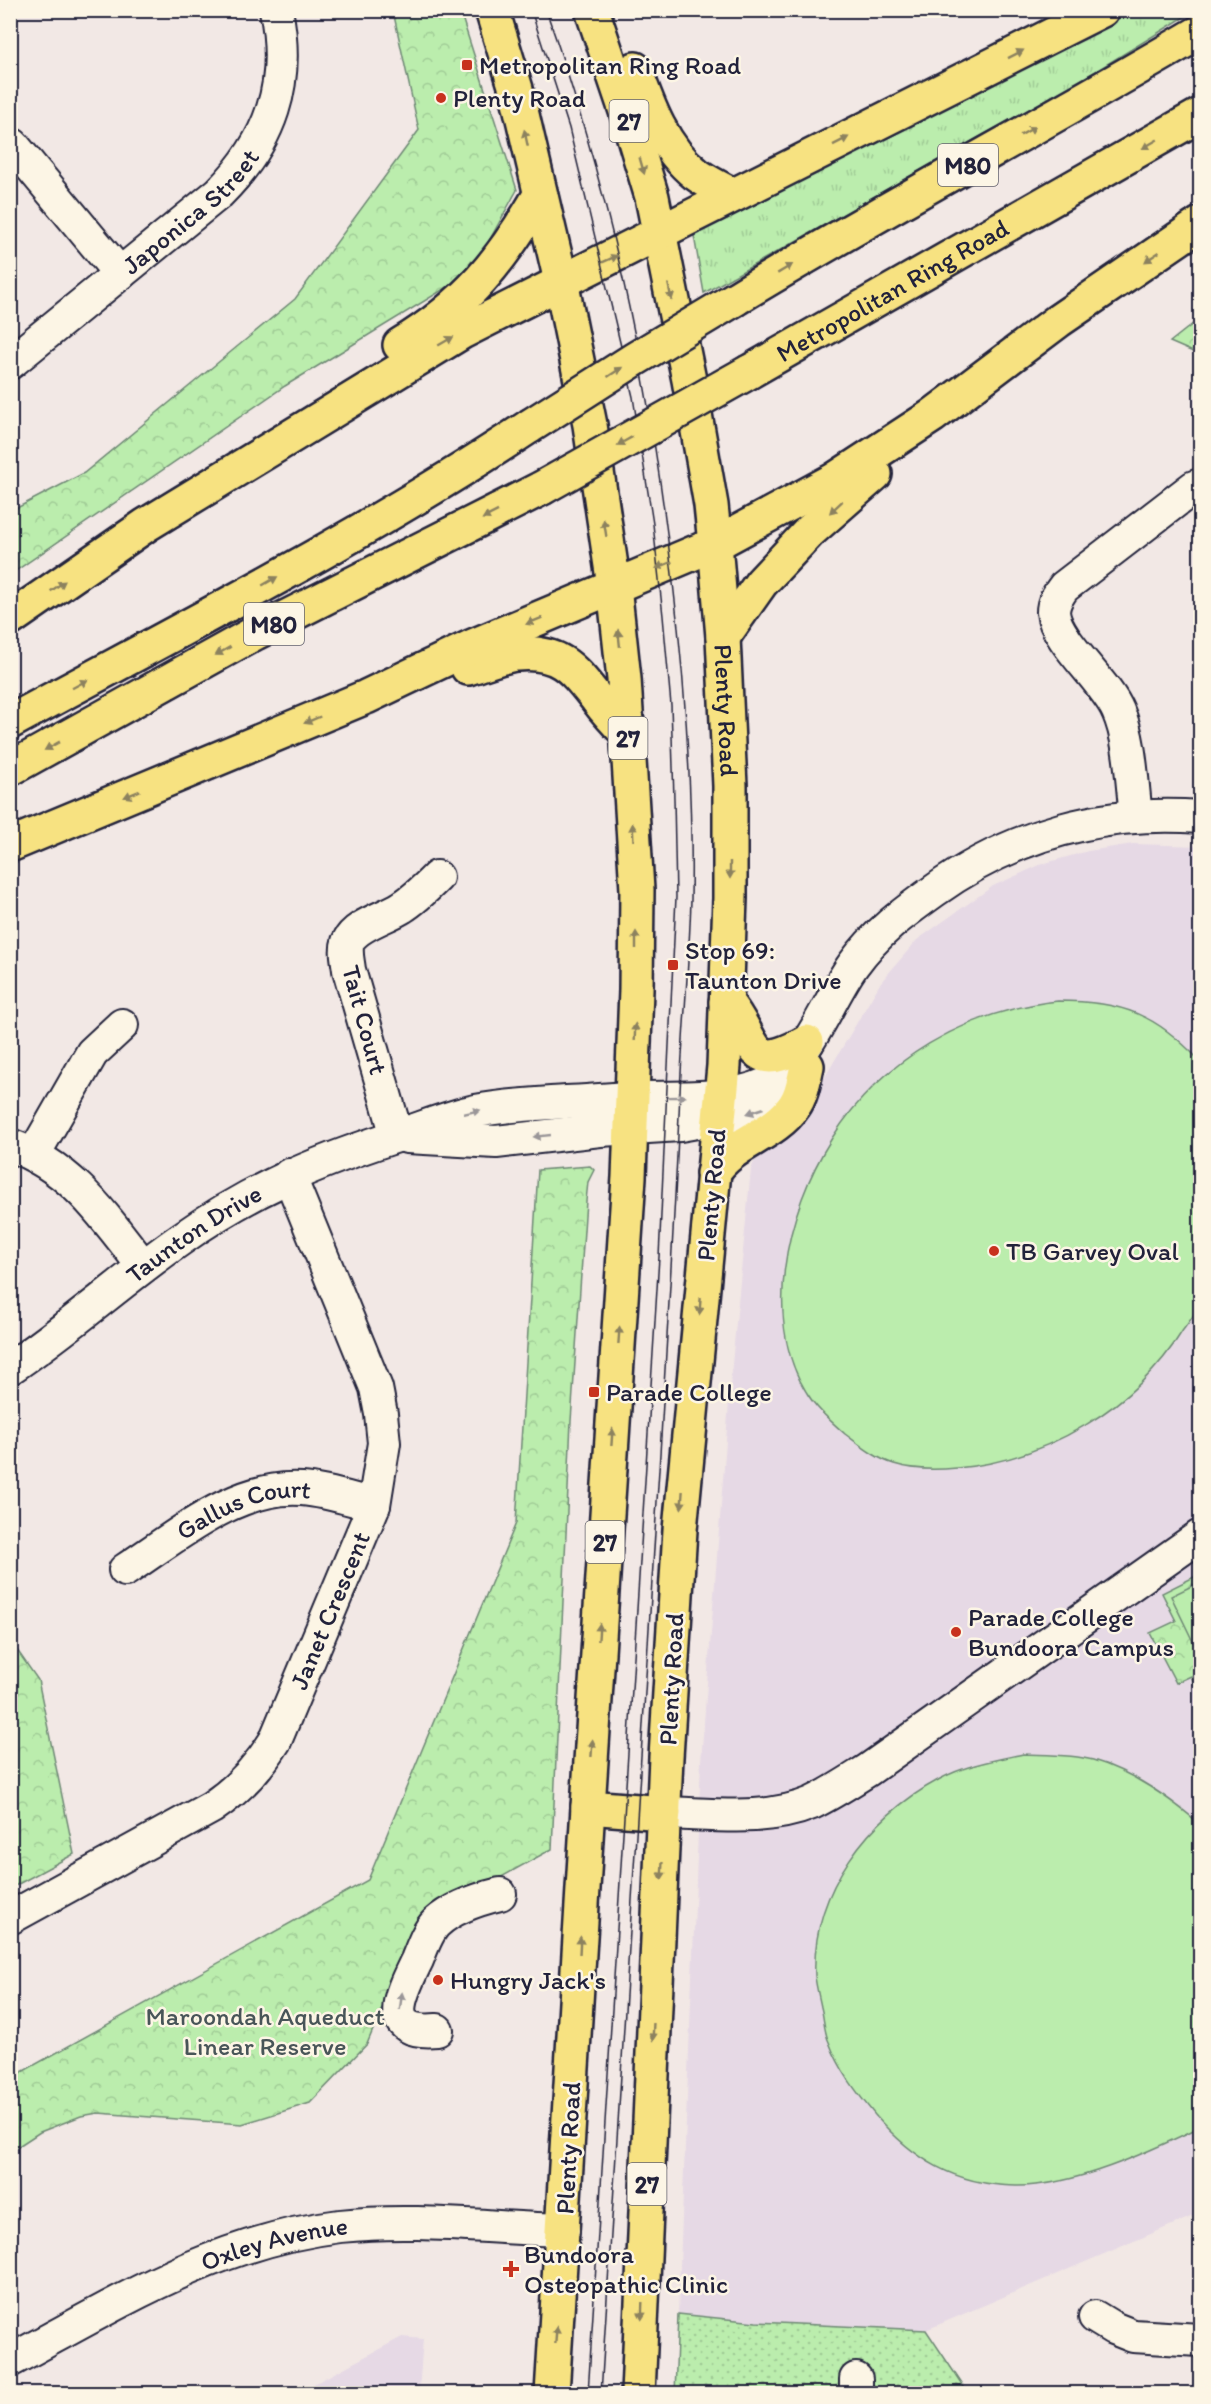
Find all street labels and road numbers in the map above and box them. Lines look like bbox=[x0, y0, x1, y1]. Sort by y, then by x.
road number: 27 bbox=[610, 100, 648, 142]
street label: Japonica Street bbox=[116, 143, 266, 281]
road number: M80 bbox=[938, 144, 998, 186]
street label: Metropolitan Ring Road bbox=[770, 211, 1014, 369]
road number: M80 bbox=[244, 603, 304, 645]
street label: Plenty Road bbox=[707, 643, 746, 777]
road number: 27 bbox=[608, 717, 648, 759]
street label: Tait Court bbox=[335, 962, 395, 1078]
street label: Plenty Road bbox=[689, 1127, 733, 1262]
street label: Taunton Drive bbox=[119, 1177, 267, 1290]
street label: Gallus Court bbox=[170, 1473, 313, 1547]
road number: 27 bbox=[586, 1521, 624, 1563]
street label: Janet Crescent bbox=[282, 1526, 377, 1694]
street label: Plenty Road bbox=[652, 1612, 690, 1746]
street label: Plenty Road bbox=[549, 2081, 587, 2215]
road number: 27 bbox=[628, 2163, 666, 2205]
street label: Oxley Avenue bbox=[196, 2209, 349, 2278]

